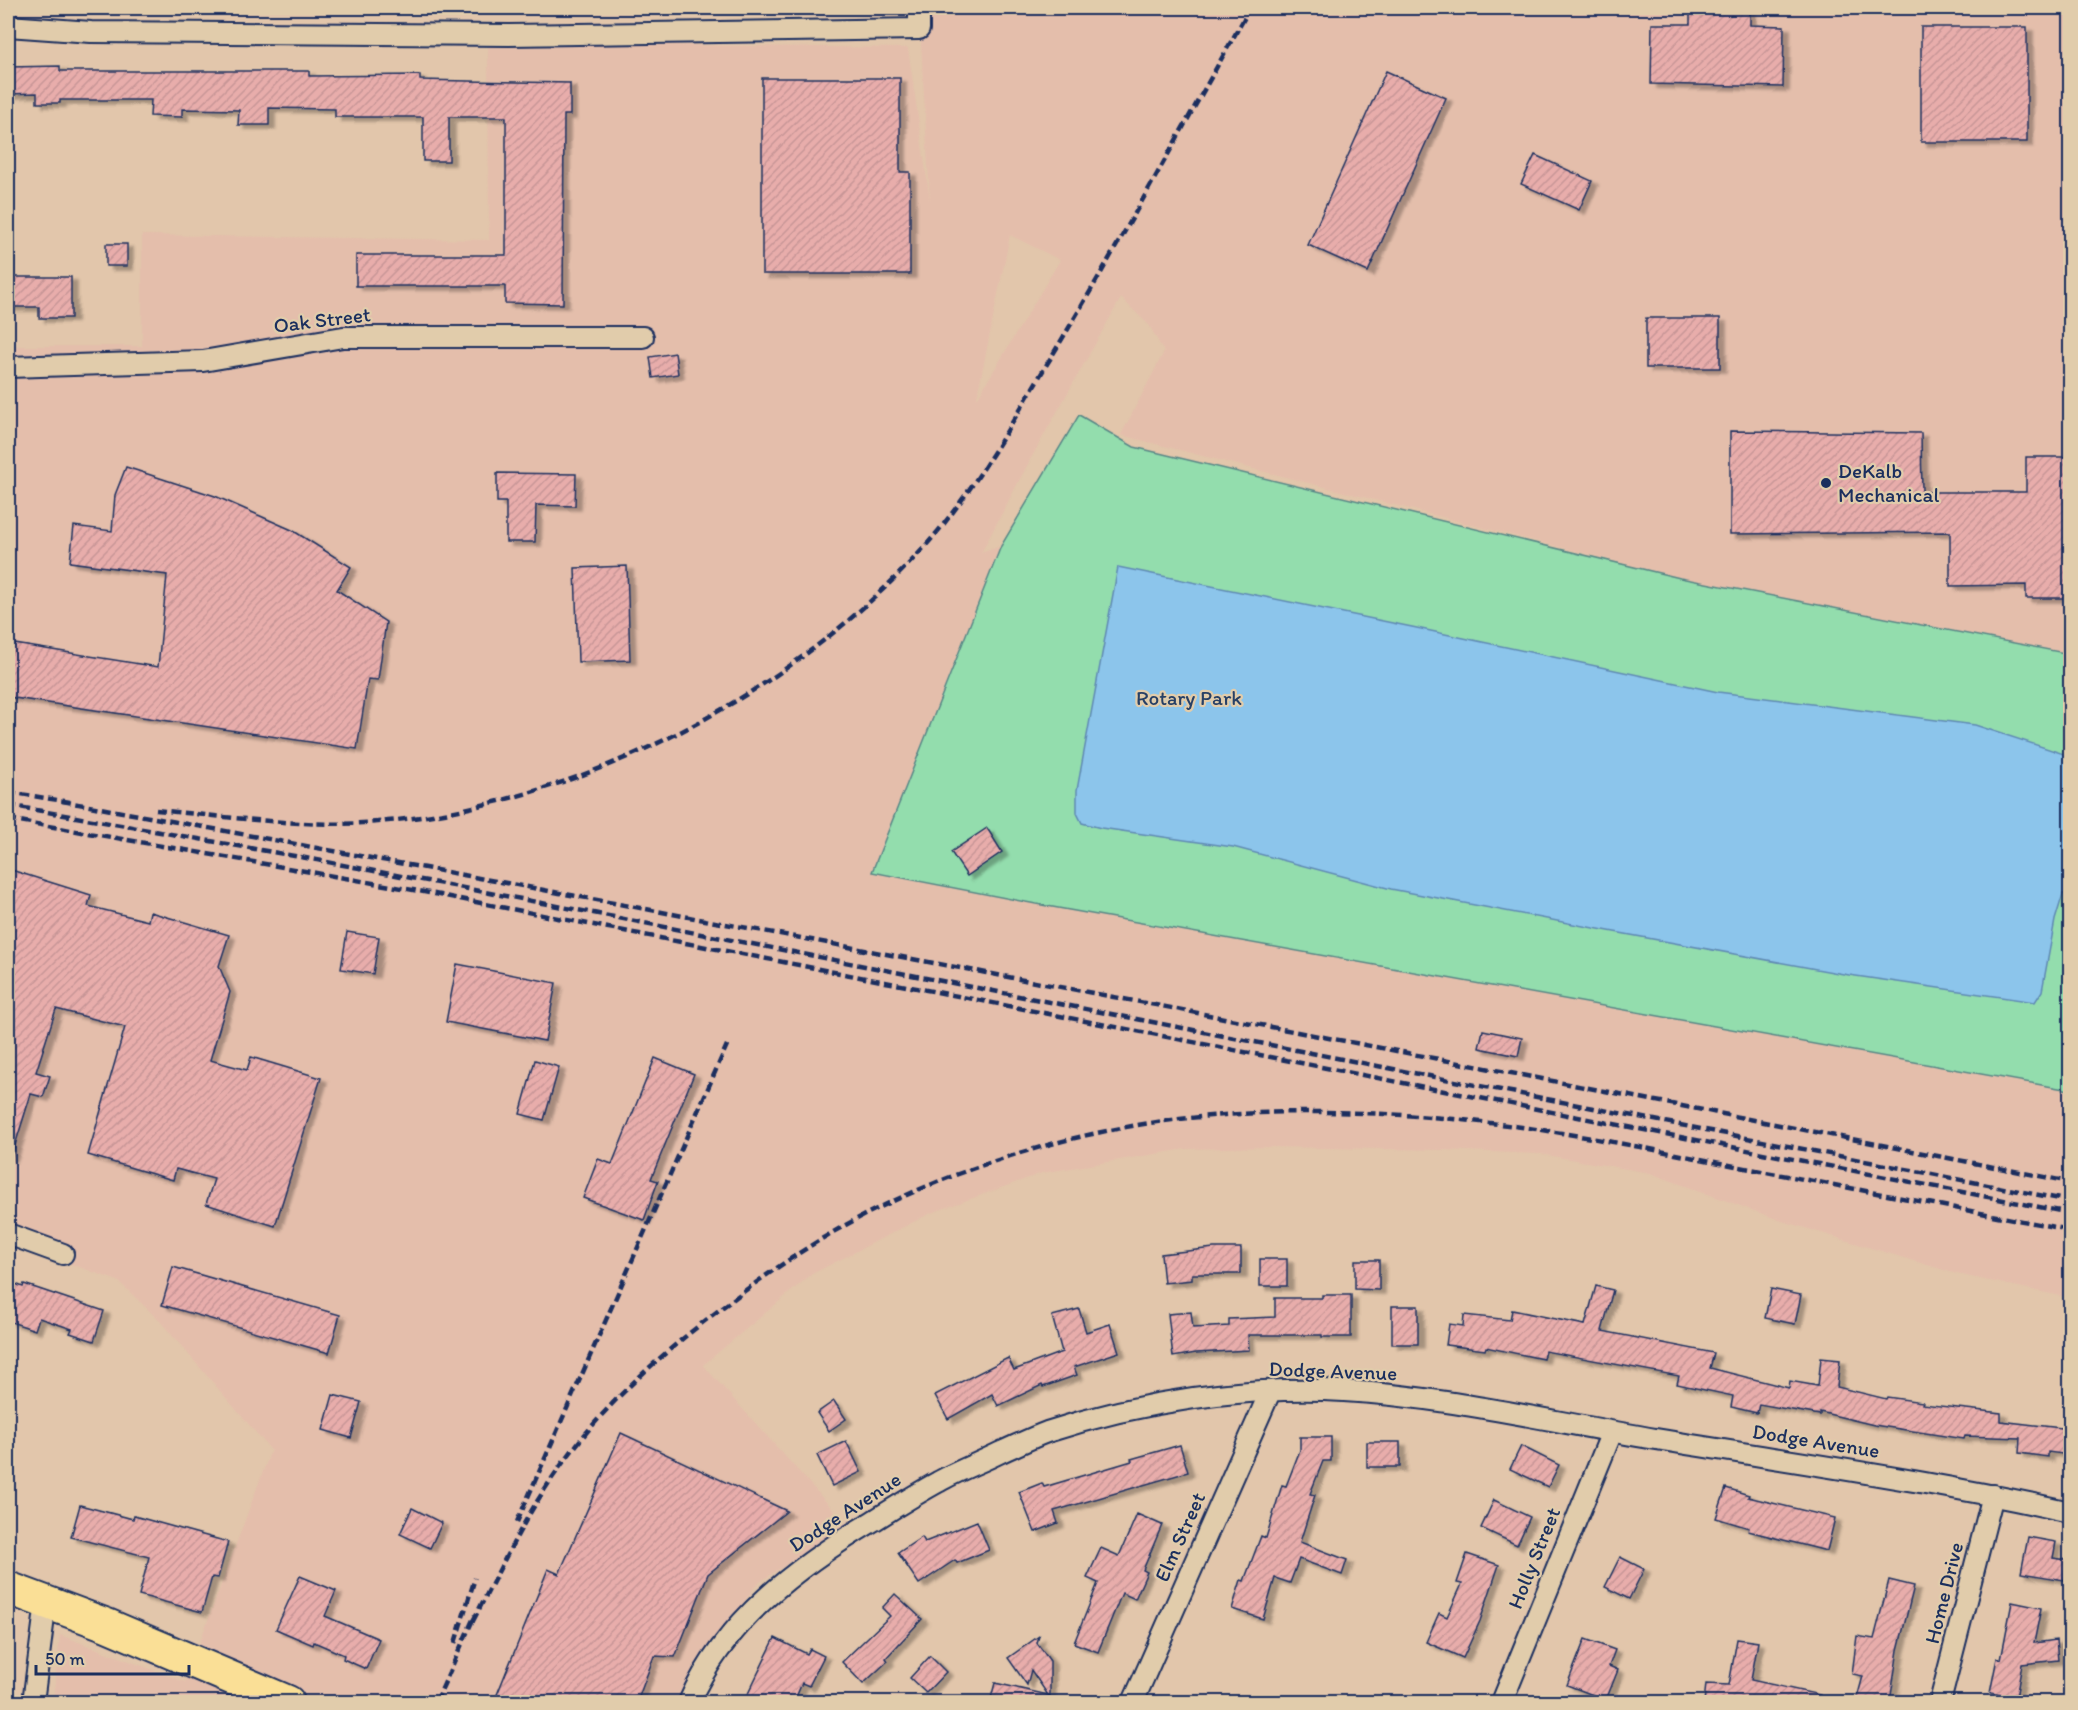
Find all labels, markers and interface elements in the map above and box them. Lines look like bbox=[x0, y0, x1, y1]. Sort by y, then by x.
street label: Oak Street bbox=[272, 301, 372, 338]
place label: DeKalb Mechanical bbox=[1838, 458, 1939, 507]
marker: DeKalb Mechanical bbox=[1819, 476, 1833, 490]
park label: Rotary Park bbox=[1136, 685, 1242, 710]
street label: Dodge Avenue bbox=[1268, 1356, 1398, 1385]
street label: Dodge Avenue bbox=[1751, 1418, 1881, 1463]
street label: Dodge Avenue bbox=[784, 1466, 905, 1557]
street label: Elm Street bbox=[1149, 1488, 1210, 1585]
street label: Holly Street bbox=[1502, 1503, 1565, 1612]
street label: Home Drive bbox=[1919, 1539, 1968, 1646]
scale bar bbox=[36, 1638, 189, 1676]
text: 50 m bbox=[45, 1648, 85, 1670]

